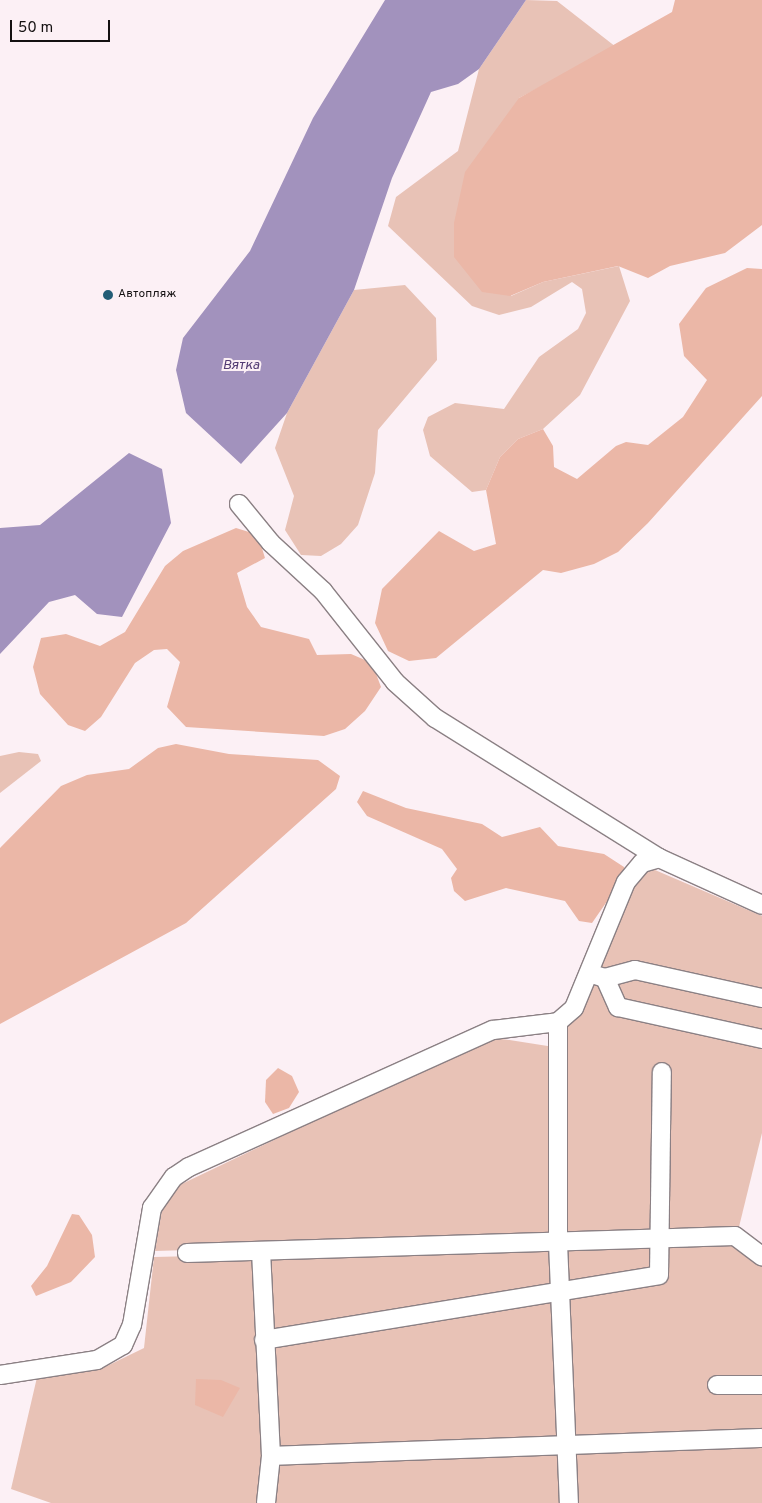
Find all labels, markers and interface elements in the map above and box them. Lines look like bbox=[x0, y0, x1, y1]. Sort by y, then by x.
scale bar bbox=[12, 10, 112, 42]
text: 50 m bbox=[18, 19, 53, 38]
place label: Автопляж bbox=[118, 288, 176, 302]
marker: Автопляж bbox=[102, 289, 114, 301]
water label: Вятка bbox=[222, 358, 260, 374]

